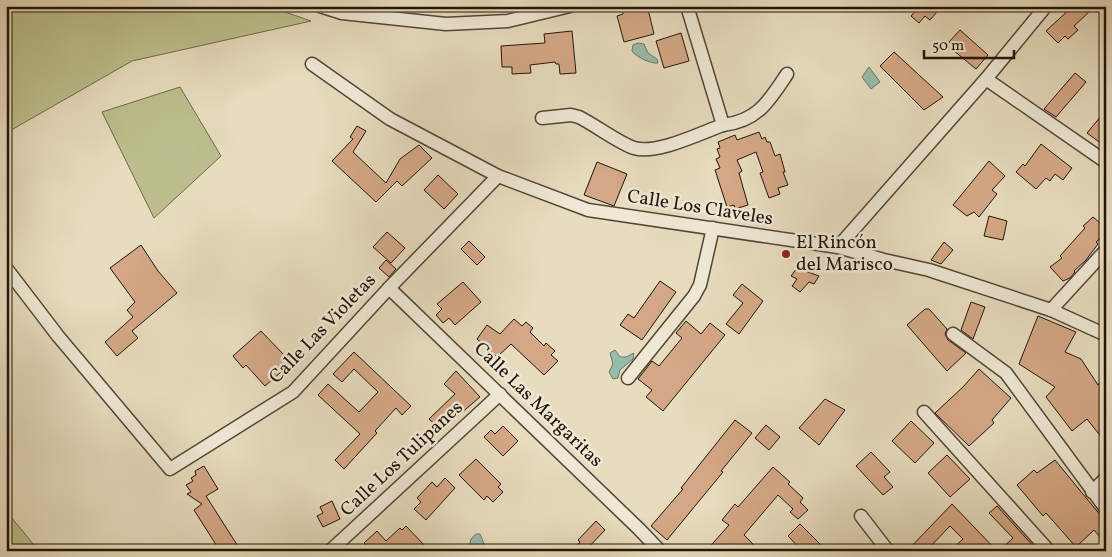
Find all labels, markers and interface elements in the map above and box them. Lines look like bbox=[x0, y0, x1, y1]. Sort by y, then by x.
scale bar bbox=[924, 28, 1014, 60]
text: 50 m bbox=[932, 36, 964, 57]
street label: Calle Los Claveles bbox=[625, 184, 775, 232]
place label: El Rincón del Marisco bbox=[796, 230, 893, 278]
marker: El Rincón del Marisco bbox=[780, 248, 792, 260]
street label: Calle Las Violetas bbox=[264, 268, 382, 390]
street label: Calle Las Margaritas bbox=[468, 336, 608, 474]
street label: Calle Los Tulipanes bbox=[335, 395, 469, 523]

